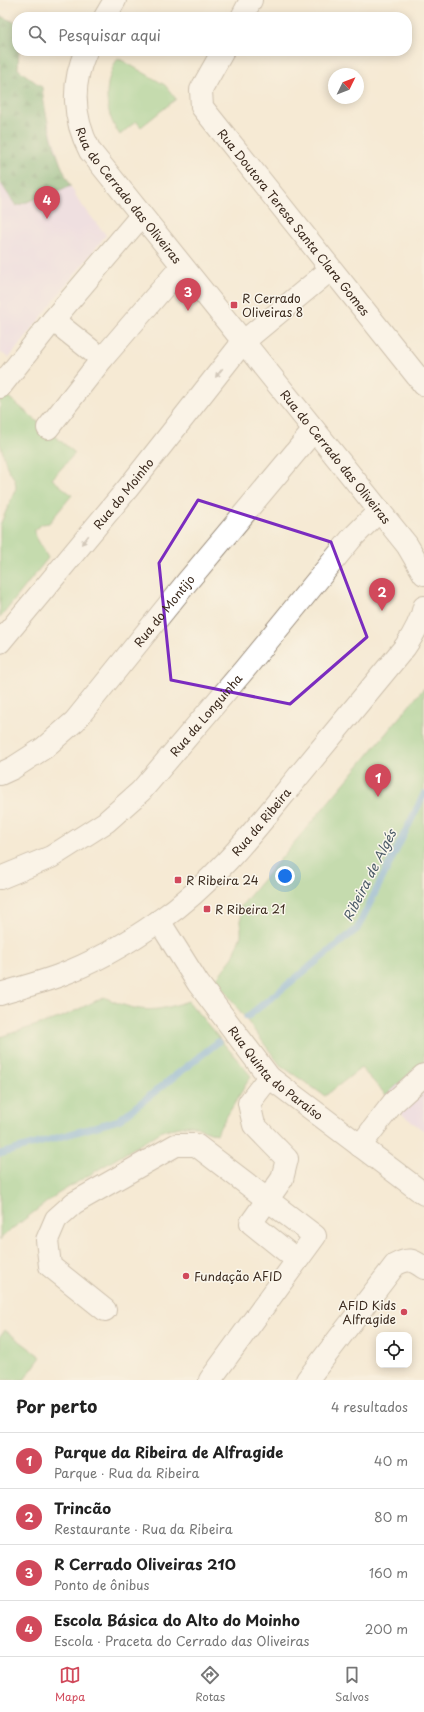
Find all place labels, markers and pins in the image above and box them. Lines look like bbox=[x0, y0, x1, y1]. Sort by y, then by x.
pin: 4 bbox=[34, 186, 60, 219]
pin: 3 bbox=[175, 278, 201, 311]
place label: R Cerrado Oliveiras 8 bbox=[242, 289, 303, 321]
marker: R Cerrado Oliveiras 8 bbox=[229, 300, 239, 310]
pin: 2 bbox=[369, 578, 395, 611]
pin: 1 bbox=[365, 764, 391, 797]
place label: R Ribeira 24 bbox=[186, 871, 259, 889]
marker: R Ribeira 24 bbox=[173, 875, 183, 885]
place label: R Ribeira 21 bbox=[215, 900, 285, 918]
marker: R Ribeira 21 bbox=[202, 904, 212, 914]
place label: Fundação AFID bbox=[194, 1267, 282, 1285]
marker: Fundação AFID bbox=[181, 1271, 191, 1281]
place label: AFID Kids Alfragide bbox=[338, 1296, 397, 1328]
marker: AFID Kids Alfragide bbox=[399, 1307, 409, 1317]

